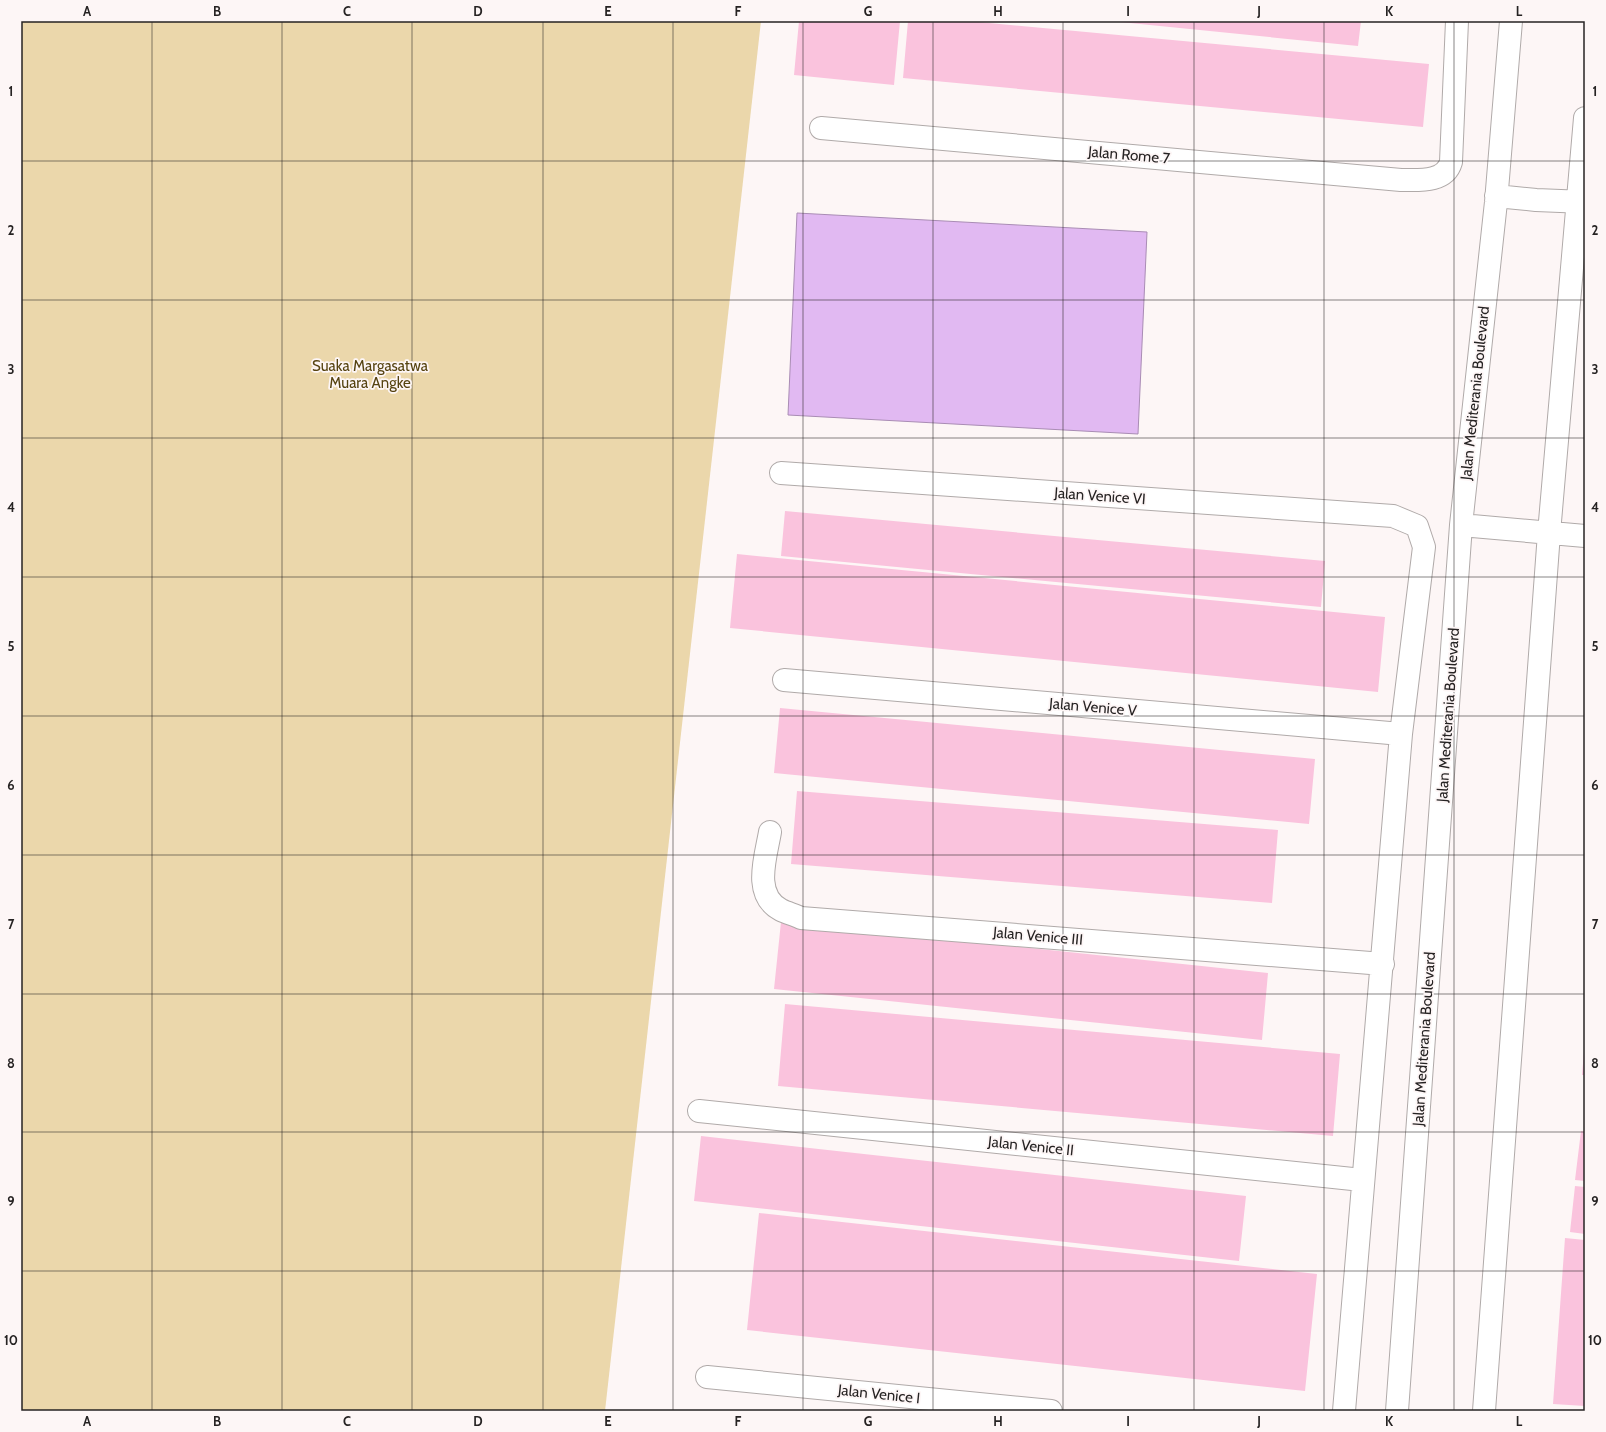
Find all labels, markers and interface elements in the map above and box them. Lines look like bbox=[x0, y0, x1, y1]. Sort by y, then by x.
text: A bbox=[83, 3, 92, 19]
text: B bbox=[213, 3, 221, 19]
text: C bbox=[343, 3, 351, 19]
text: D bbox=[473, 3, 483, 19]
text: E bbox=[604, 3, 612, 19]
text: F bbox=[735, 3, 742, 19]
text: G bbox=[864, 3, 873, 19]
text: H bbox=[993, 3, 1003, 19]
text: I bbox=[1126, 3, 1130, 19]
text: J bbox=[1256, 3, 1261, 19]
text: K bbox=[1385, 3, 1394, 19]
text: L bbox=[1516, 3, 1523, 19]
text: 1 bbox=[9, 83, 13, 99]
text: 1 bbox=[1593, 83, 1597, 99]
street label: Jalan Rome 7 bbox=[1086, 142, 1171, 168]
text: 2 bbox=[8, 222, 15, 238]
text: 2 bbox=[1592, 222, 1599, 238]
street label: Jalan Mediterania Boulevard bbox=[1457, 305, 1493, 482]
park label: Suaka Margasatwa Muara Angke bbox=[312, 357, 429, 392]
text: 3 bbox=[7, 361, 15, 377]
text: 3 bbox=[1591, 361, 1599, 377]
street label: Jalan Venice VI bbox=[1053, 484, 1146, 508]
text: 4 bbox=[7, 499, 15, 515]
text: 4 bbox=[1591, 499, 1599, 515]
street label: Jalan Mediterania Boulevard bbox=[1433, 627, 1463, 804]
text: 5 bbox=[8, 638, 15, 654]
text: 5 bbox=[1592, 638, 1599, 654]
street label: Jalan Venice V bbox=[1047, 694, 1138, 720]
text: 6 bbox=[7, 777, 15, 793]
text: 6 bbox=[1591, 777, 1599, 793]
text: 7 bbox=[8, 916, 15, 932]
text: 7 bbox=[1592, 916, 1599, 932]
street label: Jalan Venice III bbox=[991, 923, 1084, 949]
street label: Jalan Mediterania Boulevard bbox=[1409, 951, 1439, 1128]
text: 8 bbox=[7, 1055, 15, 1071]
text: 8 bbox=[1591, 1055, 1599, 1071]
street label: Jalan Venice II bbox=[986, 1132, 1075, 1159]
text: 9 bbox=[7, 1193, 15, 1209]
text: 9 bbox=[1591, 1193, 1599, 1209]
text: 10 bbox=[4, 1332, 18, 1348]
text: 10 bbox=[1588, 1332, 1602, 1348]
street label: Jalan Venice I bbox=[836, 1381, 921, 1407]
text: A bbox=[83, 1413, 92, 1429]
text: B bbox=[213, 1413, 221, 1429]
text: C bbox=[343, 1413, 351, 1429]
text: D bbox=[473, 1413, 483, 1429]
text: E bbox=[604, 1413, 612, 1429]
text: F bbox=[735, 1413, 742, 1429]
text: G bbox=[864, 1413, 873, 1429]
text: H bbox=[993, 1413, 1003, 1429]
text: I bbox=[1126, 1413, 1130, 1429]
text: J bbox=[1256, 1413, 1261, 1429]
text: K bbox=[1385, 1413, 1394, 1429]
text: L bbox=[1516, 1413, 1523, 1429]

